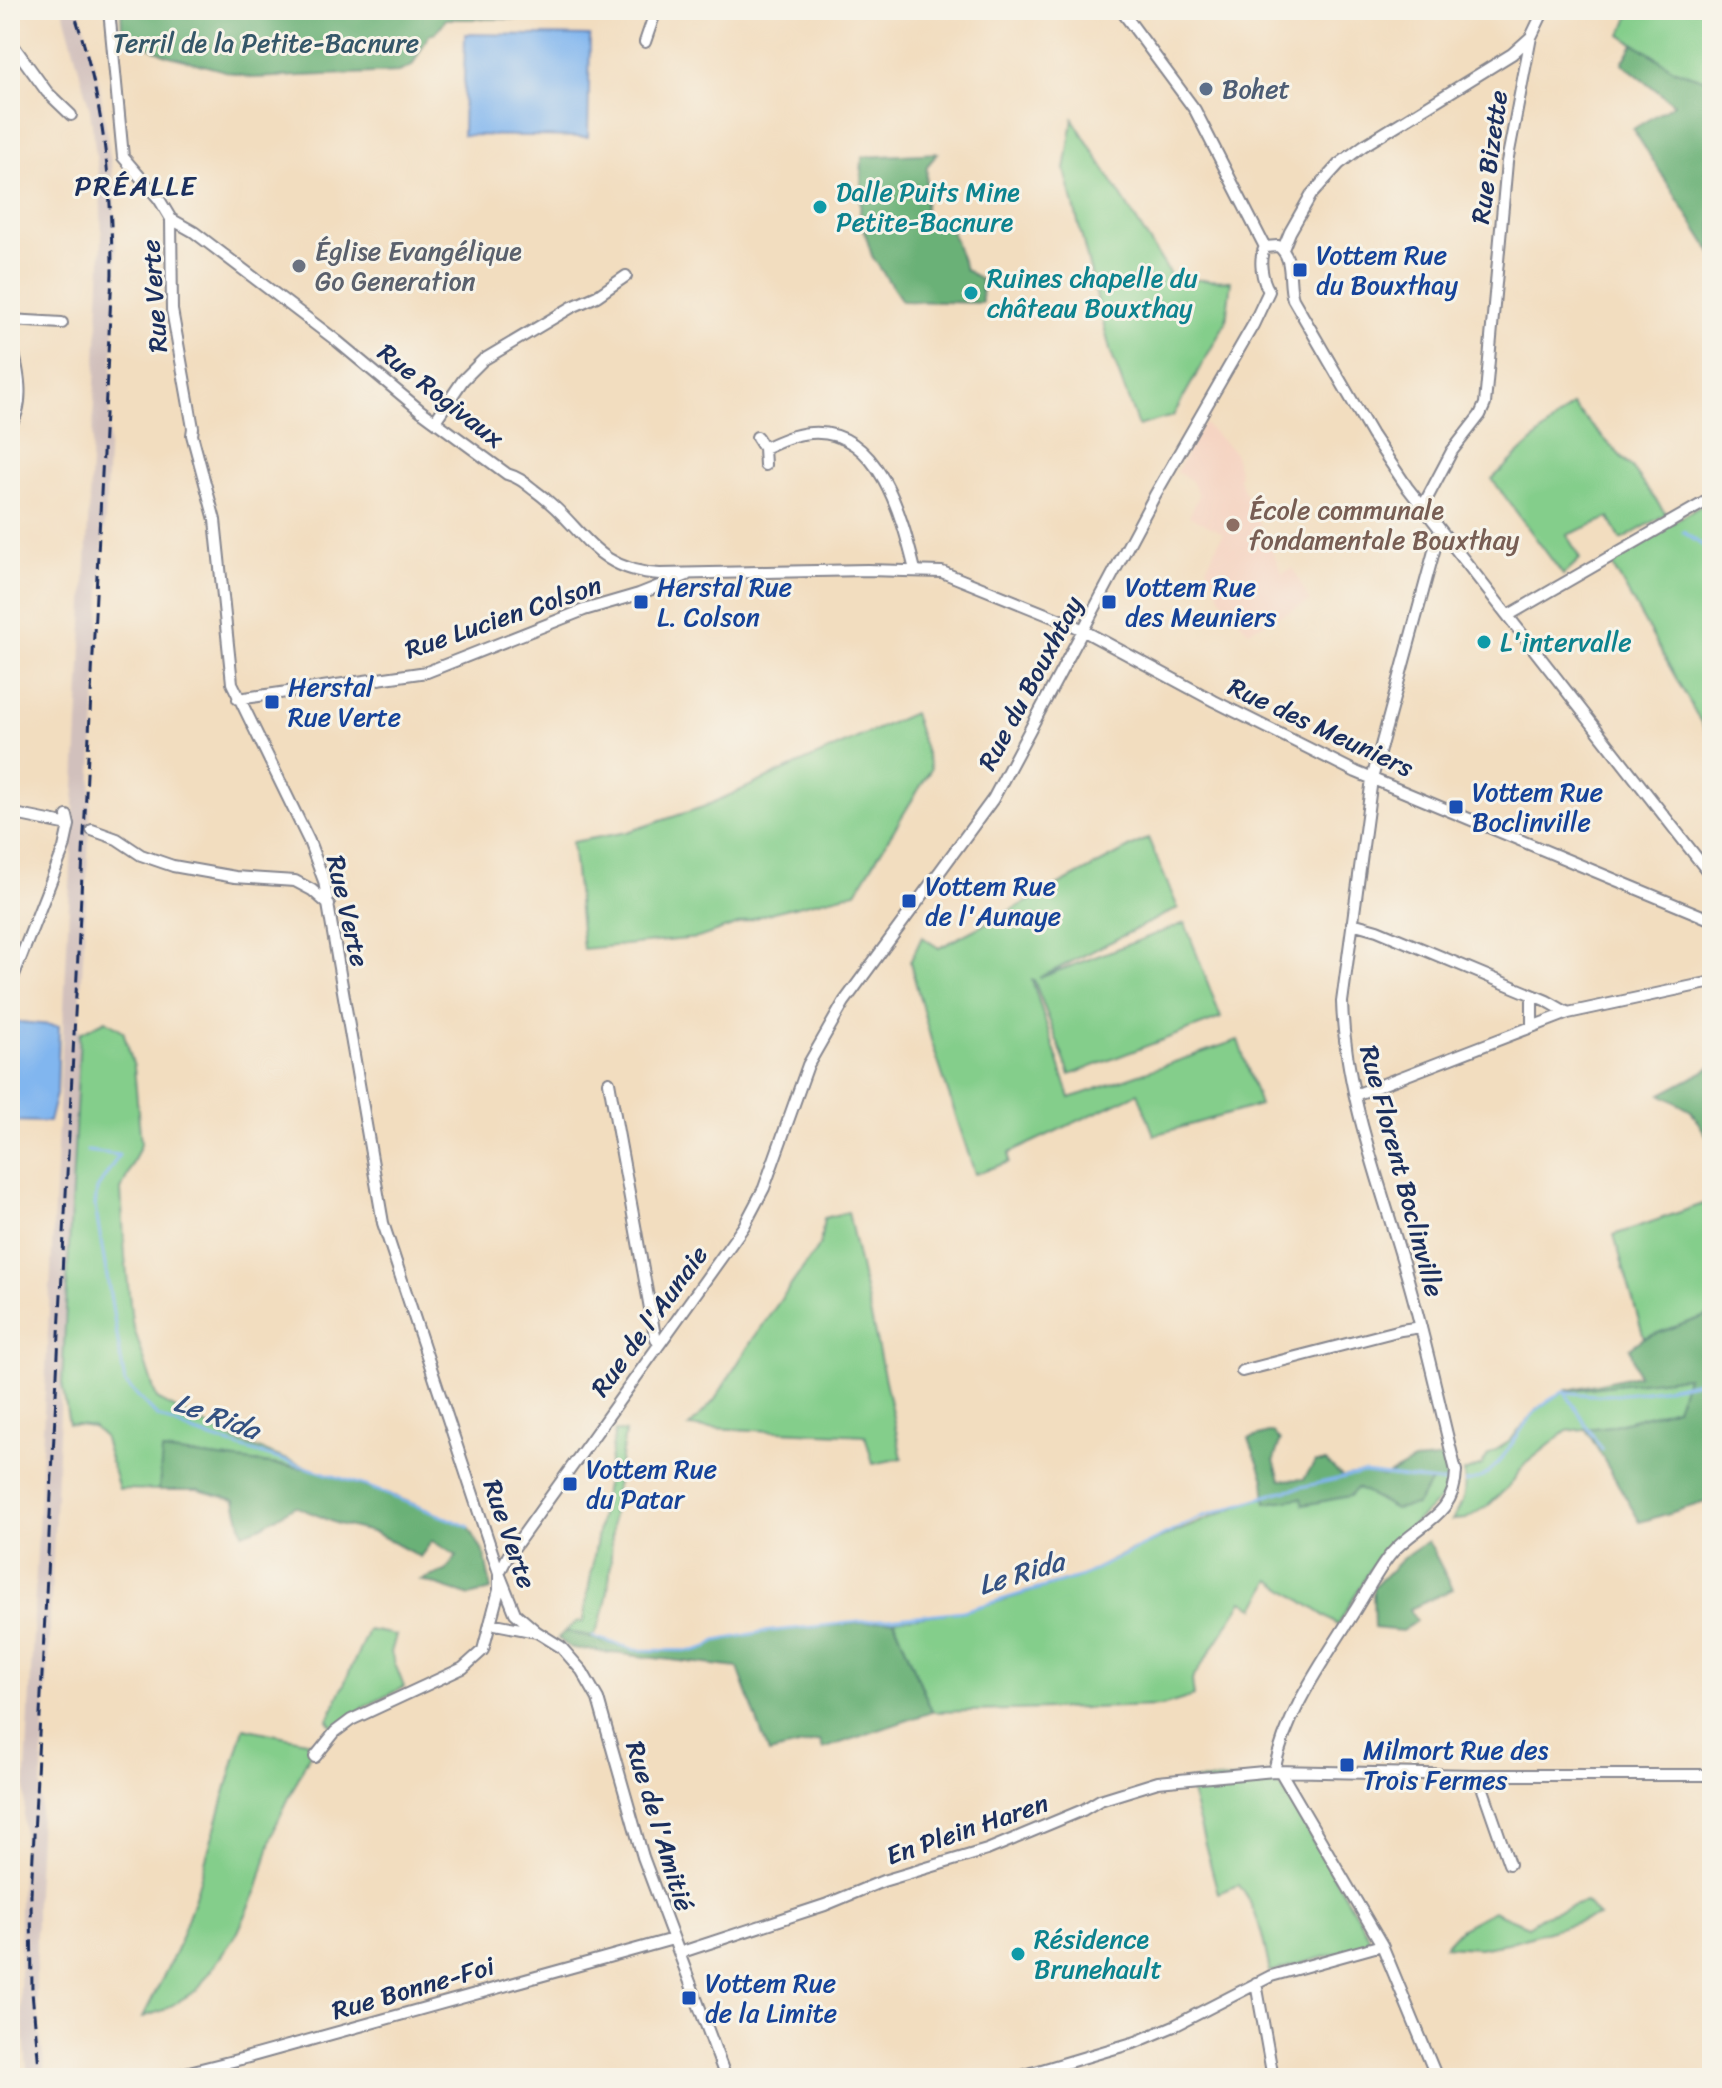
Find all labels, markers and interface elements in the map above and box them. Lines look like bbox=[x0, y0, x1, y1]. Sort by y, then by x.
park label: Terril de la Petite-Bacnure bbox=[113, 20, 419, 66]
place label: Bohet bbox=[1222, 66, 1290, 112]
marker: Bohet bbox=[1197, 80, 1215, 98]
street label: Rue Bizette bbox=[1457, 87, 1521, 227]
district label: PRÉALLE bbox=[74, 161, 198, 210]
place label: Dalle Puits Mine Petite-Bacnure bbox=[836, 169, 1020, 245]
marker: Dalle Puits Mine Petite-Bacnure bbox=[811, 198, 829, 216]
place label: Église Evangélique Go Generation bbox=[315, 228, 522, 304]
place label: Vottem Rue du Bouxthay bbox=[1316, 232, 1458, 308]
street label: Rue Verte bbox=[127, 238, 181, 354]
place label: Ruines chapelle du château Bouxthay bbox=[987, 255, 1198, 331]
marker: Église Evangélique Go Generation bbox=[290, 257, 308, 275]
marker: Vottem Rue du Bouxthay bbox=[1291, 261, 1309, 279]
marker: Ruines chapelle du château Bouxthay bbox=[962, 284, 980, 302]
street label: Rue Rogivaux bbox=[367, 330, 515, 460]
place label: École communale fondamentale Bouxthay bbox=[1249, 487, 1520, 563]
marker: École communale fondamentale Bouxthay bbox=[1224, 516, 1242, 534]
street label: Rue Lucien Colson bbox=[398, 562, 608, 672]
place label: Herstal Rue L. Colson bbox=[657, 564, 792, 640]
place label: Vottem Rue des Meuniers bbox=[1125, 564, 1277, 640]
street label: Rue du Bouxhtay bbox=[964, 587, 1096, 779]
marker: Herstal Rue L. Colson bbox=[632, 593, 650, 611]
marker: Vottem Rue des Meuniers bbox=[1100, 593, 1118, 611]
place label: L'intervalle bbox=[1500, 619, 1632, 665]
marker: L'intervalle bbox=[1475, 633, 1493, 651]
place label: Herstal Rue Verte bbox=[288, 664, 401, 740]
street label: Rue des Meuniers bbox=[1220, 664, 1422, 790]
marker: Herstal Rue Verte bbox=[263, 693, 281, 711]
place label: Vottem Rue Boclinville bbox=[1472, 769, 1603, 845]
marker: Vottem Rue Boclinville bbox=[1447, 798, 1465, 816]
street label: Rue Verte bbox=[313, 851, 383, 971]
place label: Vottem Rue de l'Aunaye bbox=[925, 863, 1061, 939]
marker: Vottem Rue de l'Aunaye bbox=[900, 892, 918, 910]
street label: Rue Florent Boclinville bbox=[1346, 1040, 1458, 1302]
street label: Rue de l'Aunaie bbox=[578, 1235, 720, 1407]
water label: Le Rida bbox=[167, 1378, 270, 1455]
place label: Vottem Rue du Patar bbox=[586, 1446, 717, 1522]
street label: Rue Verte bbox=[470, 1473, 550, 1595]
marker: Vottem Rue du Patar bbox=[561, 1475, 579, 1493]
water label: Le Rida bbox=[972, 1536, 1073, 1609]
place label: Milmort Rue des Trois Fermes bbox=[1363, 1727, 1549, 1803]
street label: Rue de l'Amitié bbox=[612, 1735, 708, 1917]
marker: Milmort Rue des Trois Fermes bbox=[1338, 1756, 1356, 1774]
street label: En Plein Haren bbox=[879, 1780, 1055, 1878]
place label: Résidence Brunehault bbox=[1034, 1916, 1162, 1992]
street label: Rue Bonne-Foi bbox=[326, 1943, 501, 2033]
marker: Résidence Brunehault bbox=[1009, 1945, 1027, 1963]
place label: Vottem Rue de la Limite bbox=[705, 1960, 837, 2036]
marker: Vottem Rue de la Limite bbox=[680, 1989, 698, 2007]

